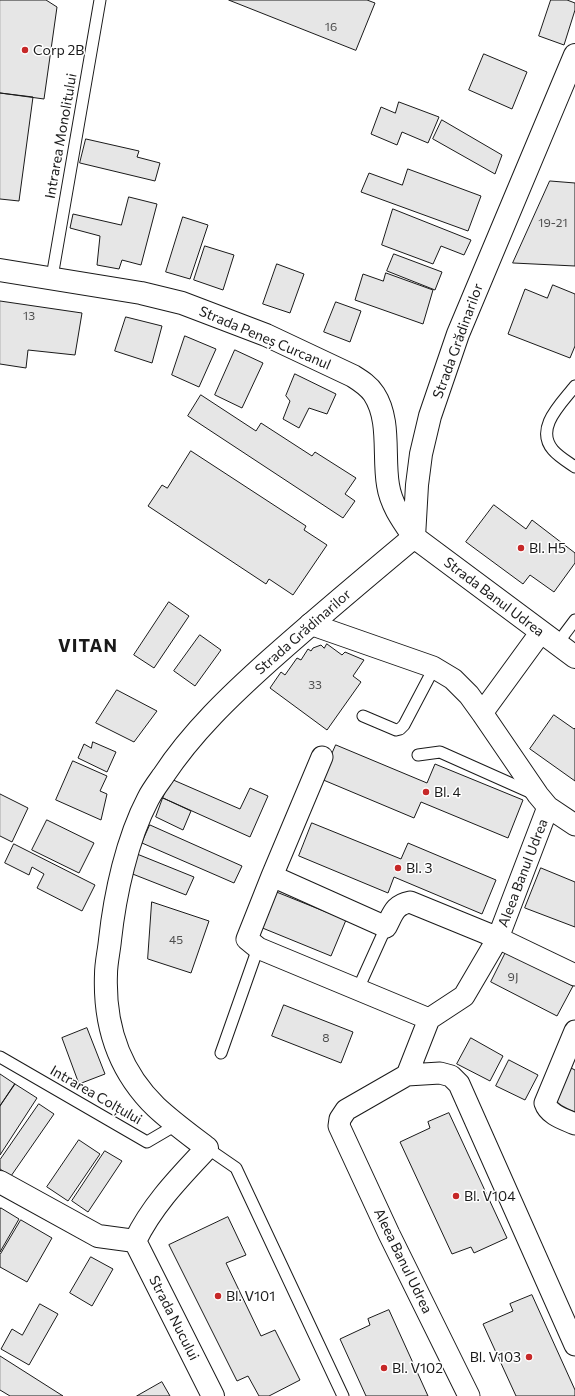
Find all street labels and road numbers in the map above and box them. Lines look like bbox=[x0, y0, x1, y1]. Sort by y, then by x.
street label: Intrarea Monolitului bbox=[42, 72, 80, 200]
street label: Strada Grădinarilor bbox=[429, 281, 487, 401]
street label: Strada Peneș Curcanul bbox=[197, 303, 333, 373]
street label: Strada Banul Udrea bbox=[440, 554, 548, 640]
street label: Strada Grădinarilor bbox=[252, 586, 354, 678]
street label: Aleea Banul Udrea bbox=[495, 816, 551, 930]
street label: Intrarea Colțului bbox=[47, 1062, 145, 1128]
street label: Aleea Banul Udrea bbox=[370, 1206, 436, 1316]
street label: Strada Nucului bbox=[145, 1273, 203, 1363]

